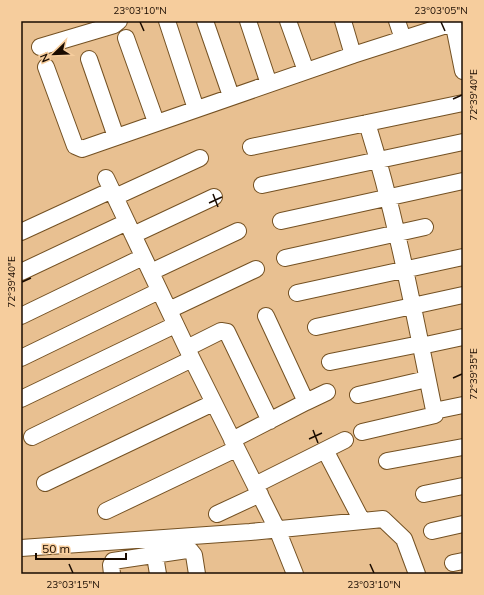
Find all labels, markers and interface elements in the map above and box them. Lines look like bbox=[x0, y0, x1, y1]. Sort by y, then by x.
text: 23°03'10"N bbox=[113, 4, 167, 17]
text: 23°03'05"N bbox=[414, 4, 468, 17]
north arrow bbox=[34, 34, 74, 74]
text: N bbox=[37, 51, 53, 64]
text: 72°39'40"E bbox=[467, 69, 480, 121]
text: 72°39'40"E bbox=[5, 256, 18, 308]
text: 72°39'35"E bbox=[467, 348, 480, 400]
scale bar bbox=[36, 535, 126, 561]
text: 50 m bbox=[42, 541, 70, 556]
text: 23°03'15"N bbox=[46, 578, 100, 591]
text: 23°03'10"N bbox=[347, 578, 401, 591]

